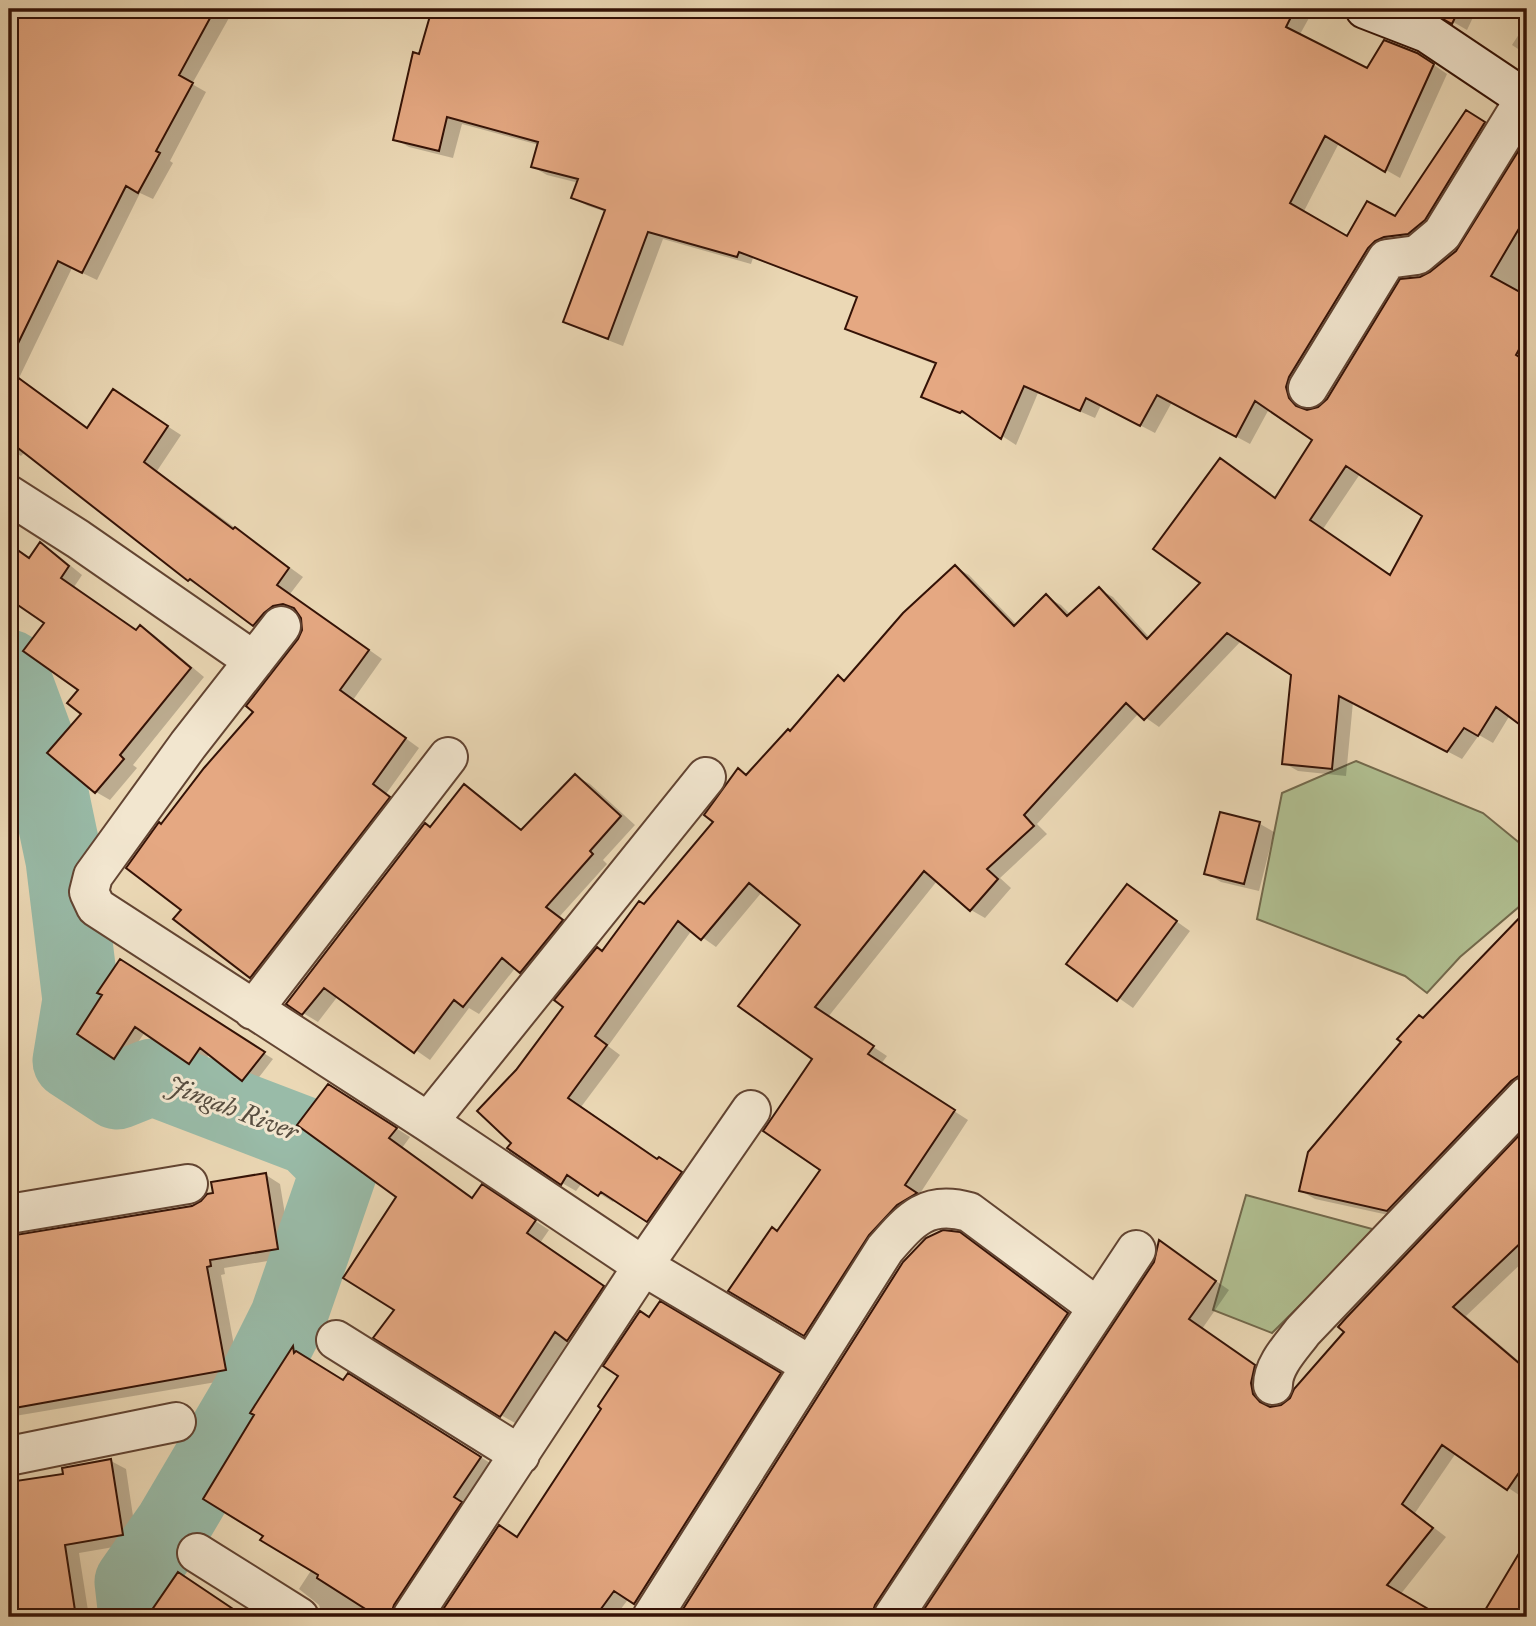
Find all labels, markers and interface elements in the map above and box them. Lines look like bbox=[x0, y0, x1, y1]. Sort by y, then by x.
water label: Jingah River bbox=[161, 1068, 304, 1148]

